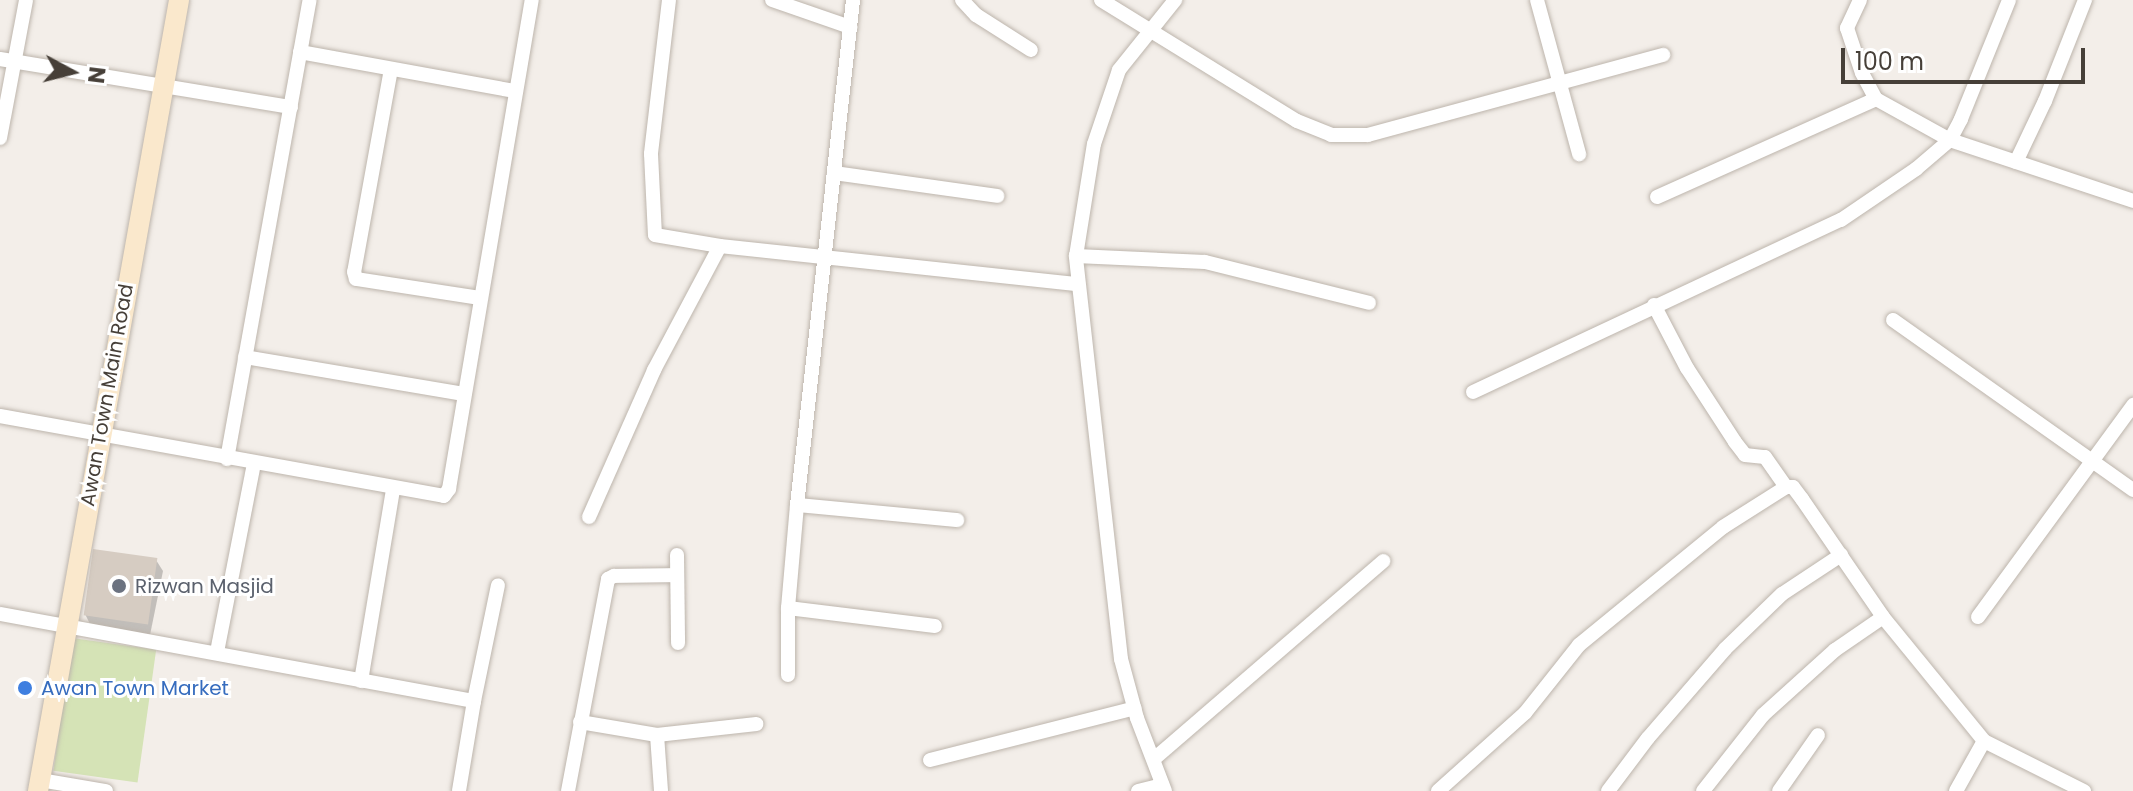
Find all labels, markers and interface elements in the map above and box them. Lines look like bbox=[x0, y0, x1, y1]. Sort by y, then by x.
north arrow bbox=[32, 32, 112, 112]
scale bar bbox=[1845, 32, 2089, 82]
text: 100 m bbox=[1855, 45, 1924, 78]
text: N bbox=[80, 65, 113, 85]
street label: Awan Town Main Road bbox=[76, 282, 138, 508]
place label: Rizwan Masjid bbox=[135, 574, 274, 598]
marker: Rizwan Masjid bbox=[110, 577, 128, 595]
place label: Awan Town Market bbox=[41, 676, 229, 700]
marker: Awan Town Market bbox=[16, 679, 34, 697]

